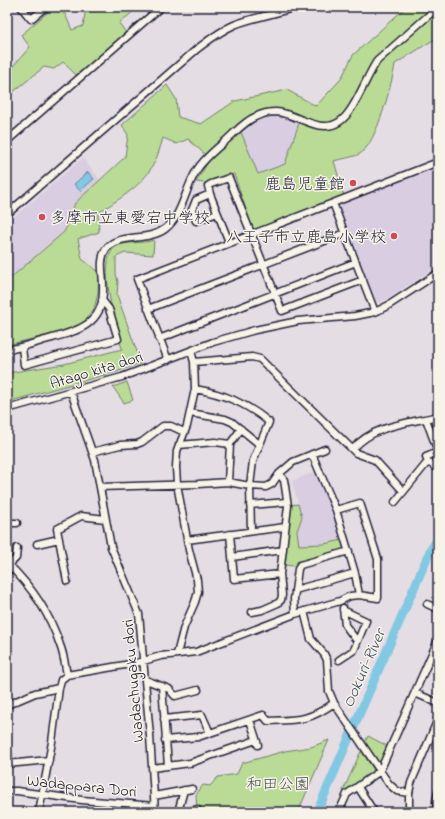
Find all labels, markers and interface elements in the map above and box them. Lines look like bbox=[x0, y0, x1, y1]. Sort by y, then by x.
place label: 鹿島児童館 bbox=[265, 173, 345, 197]
marker: 鹿島児童館 bbox=[348, 178, 358, 188]
place label: 多摩市立東愛宕中学校 bbox=[50, 207, 210, 231]
marker: 多摩市立東愛宕中学校 bbox=[37, 212, 47, 222]
place label: 八王子市立鹿島小学校 bbox=[226, 226, 386, 250]
marker: 八王子市立鹿島小学校 bbox=[389, 231, 399, 241]
street label: Atago kita dori bbox=[47, 345, 146, 396]
street label: Wadachugaku dori bbox=[117, 618, 151, 743]
water label: Ookuri-River bbox=[336, 623, 394, 712]
street label: Wadappara Dori bbox=[26, 769, 138, 805]
park label: 和田公園 bbox=[246, 773, 310, 797]

